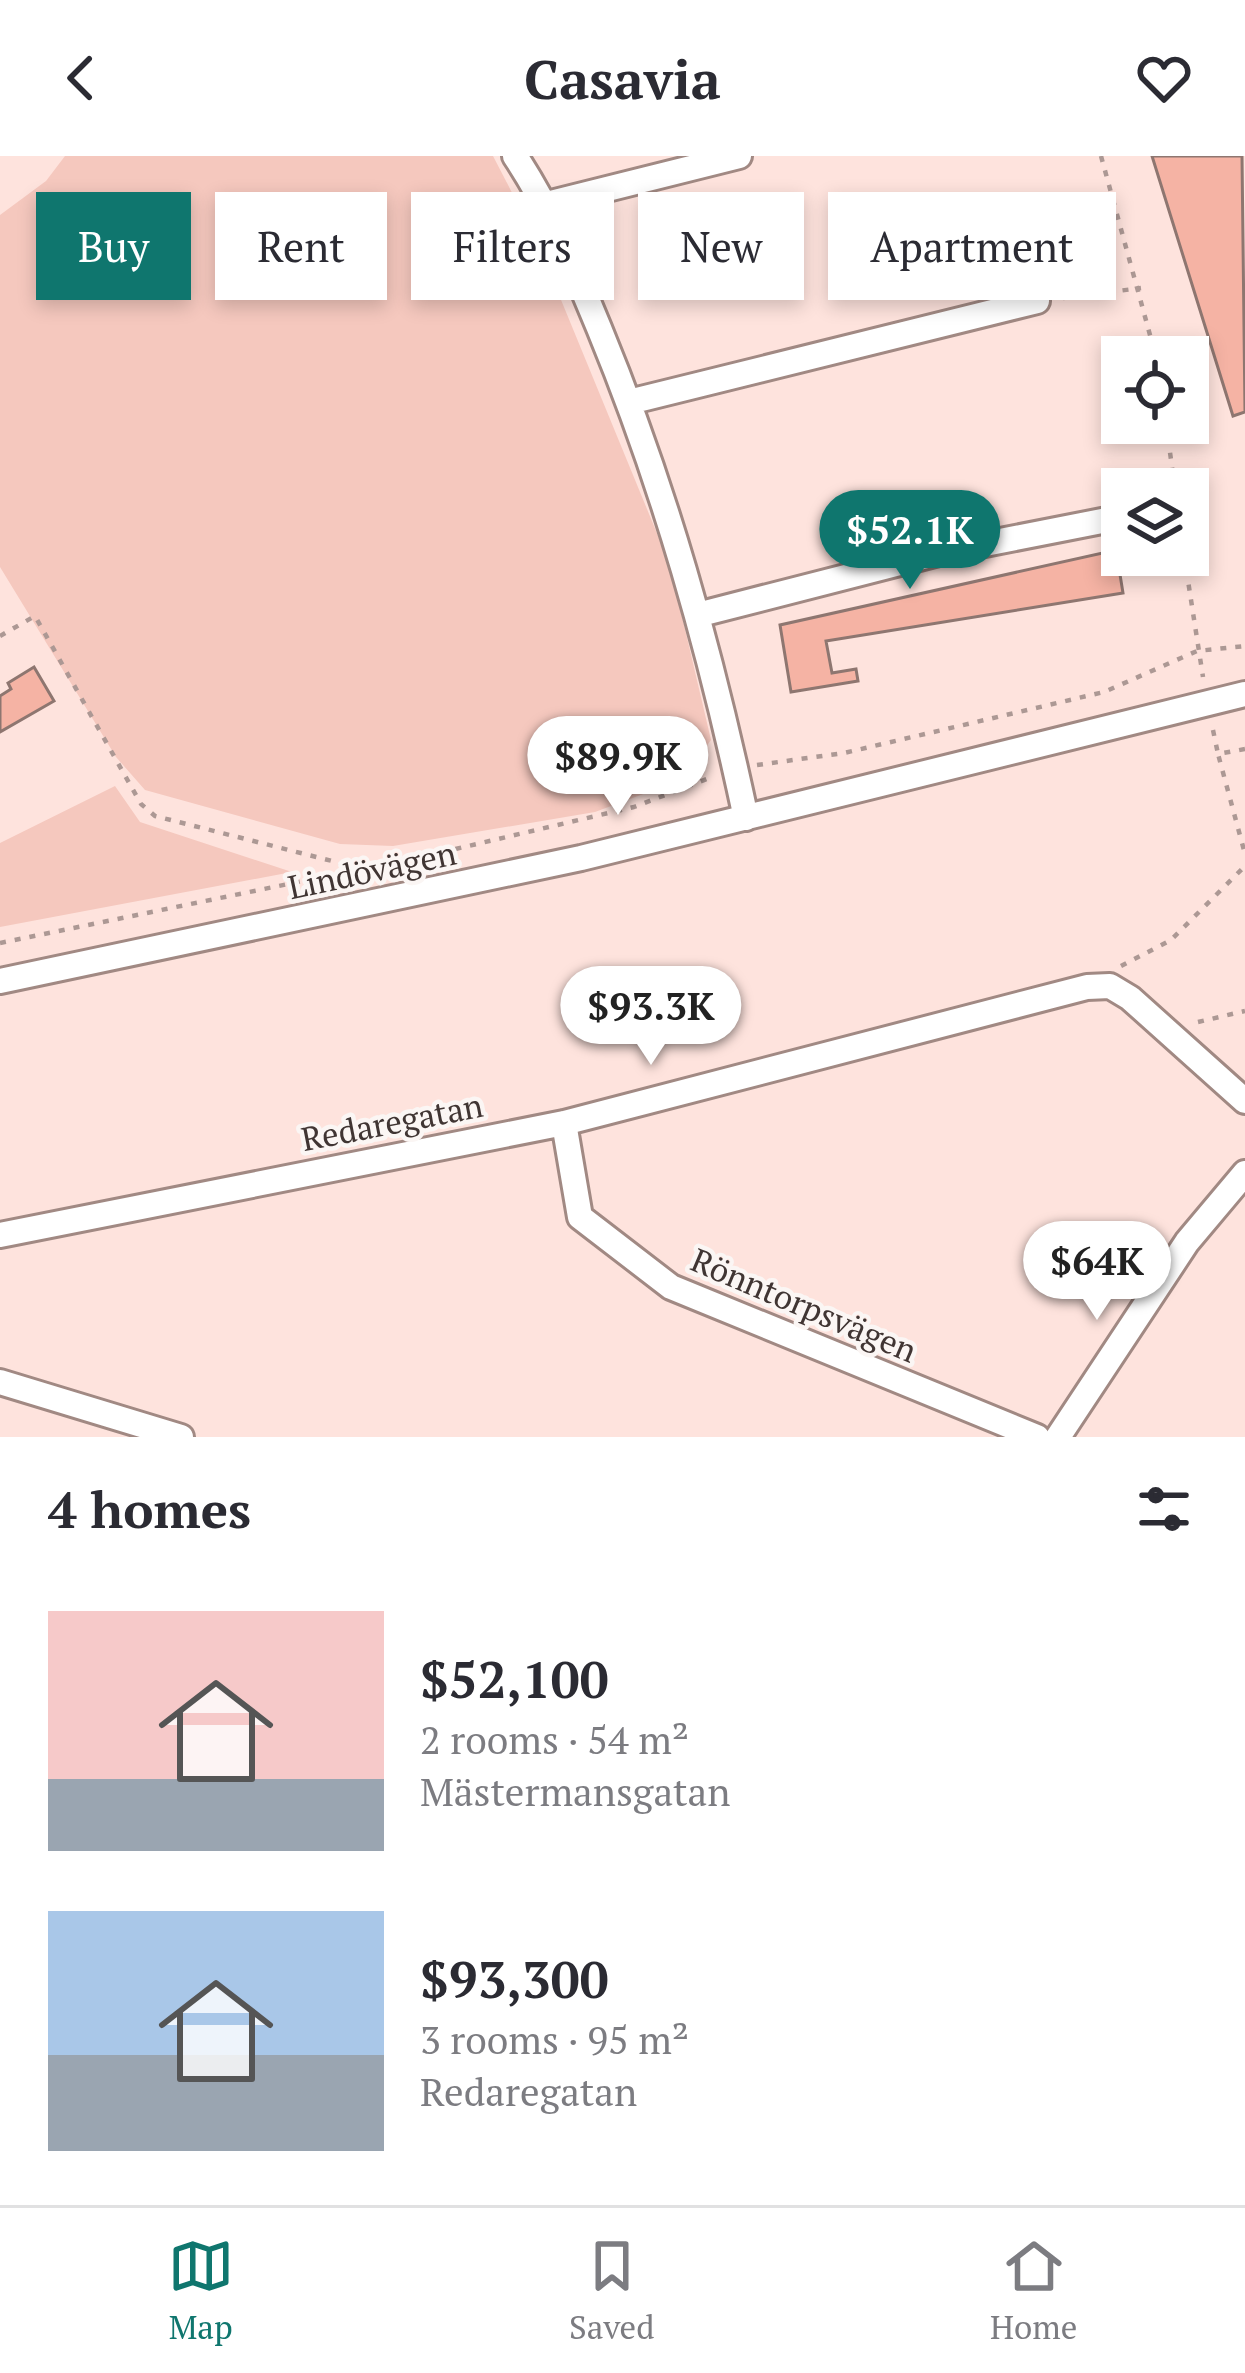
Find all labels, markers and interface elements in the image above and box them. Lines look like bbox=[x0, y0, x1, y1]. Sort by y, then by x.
text: Casavia bbox=[524, 43, 721, 114]
icon: back bbox=[48, 45, 114, 111]
icon: heart bbox=[1131, 45, 1197, 111]
chip: Buy bbox=[36, 192, 191, 300]
chip: Rent bbox=[215, 192, 387, 300]
chip: Filters bbox=[411, 192, 614, 300]
chip: New bbox=[638, 192, 804, 300]
chip: Apartment bbox=[828, 192, 1116, 300]
map controls bbox=[1101, 336, 1209, 576]
button: locate bbox=[1101, 336, 1209, 444]
button: layers bbox=[1101, 468, 1209, 576]
pin: $52.1K bbox=[812, 490, 1008, 592]
text: $52.1K bbox=[846, 503, 974, 555]
pin: $89.9K bbox=[520, 716, 716, 818]
text: $89.9K bbox=[554, 729, 682, 781]
street label: Lindövägen bbox=[284, 831, 460, 908]
pin: $93.3K bbox=[553, 966, 749, 1068]
text: $93.3K bbox=[587, 979, 715, 1031]
street label: Redaregatan bbox=[298, 1083, 487, 1160]
pin: $64K bbox=[1026, 1221, 1168, 1323]
text: $64K bbox=[1050, 1234, 1144, 1286]
street label: Rönntorpsvägen bbox=[685, 1238, 924, 1372]
text: 4 homes bbox=[48, 1475, 251, 1543]
icon: filters bbox=[1131, 1476, 1197, 1542]
text: $52,100 bbox=[420, 1645, 609, 1713]
icon: home bbox=[144, 1659, 288, 1803]
text: 2 rooms · 54 m² bbox=[420, 1713, 689, 1765]
text: Mästermansgatan bbox=[420, 1765, 730, 1817]
text: $93,300 bbox=[420, 1945, 609, 2013]
icon: home bbox=[144, 1959, 288, 2103]
text: 3 rooms · 95 m² bbox=[420, 2013, 689, 2065]
text: Redaregatan bbox=[420, 2065, 637, 2117]
tab: Map bbox=[168, 2233, 234, 2348]
tab: Saved bbox=[569, 2233, 655, 2348]
tab: Home bbox=[990, 2233, 1077, 2348]

